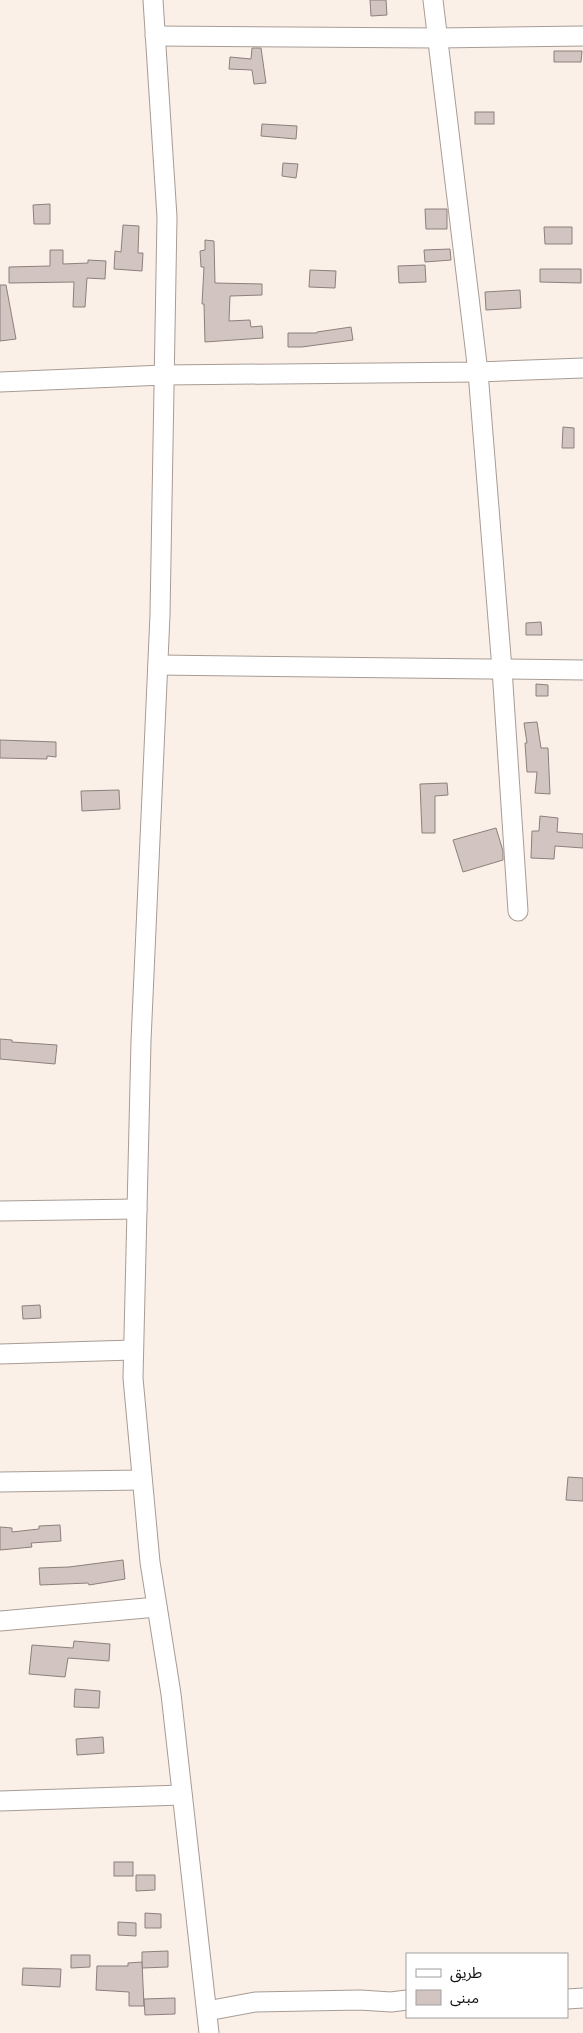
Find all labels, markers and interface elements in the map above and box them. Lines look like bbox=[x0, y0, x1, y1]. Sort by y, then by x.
legend bbox=[406, 1953, 568, 2018]
text: طريق bbox=[450, 1963, 482, 1983]
text: مبنى bbox=[450, 1988, 479, 2007]

